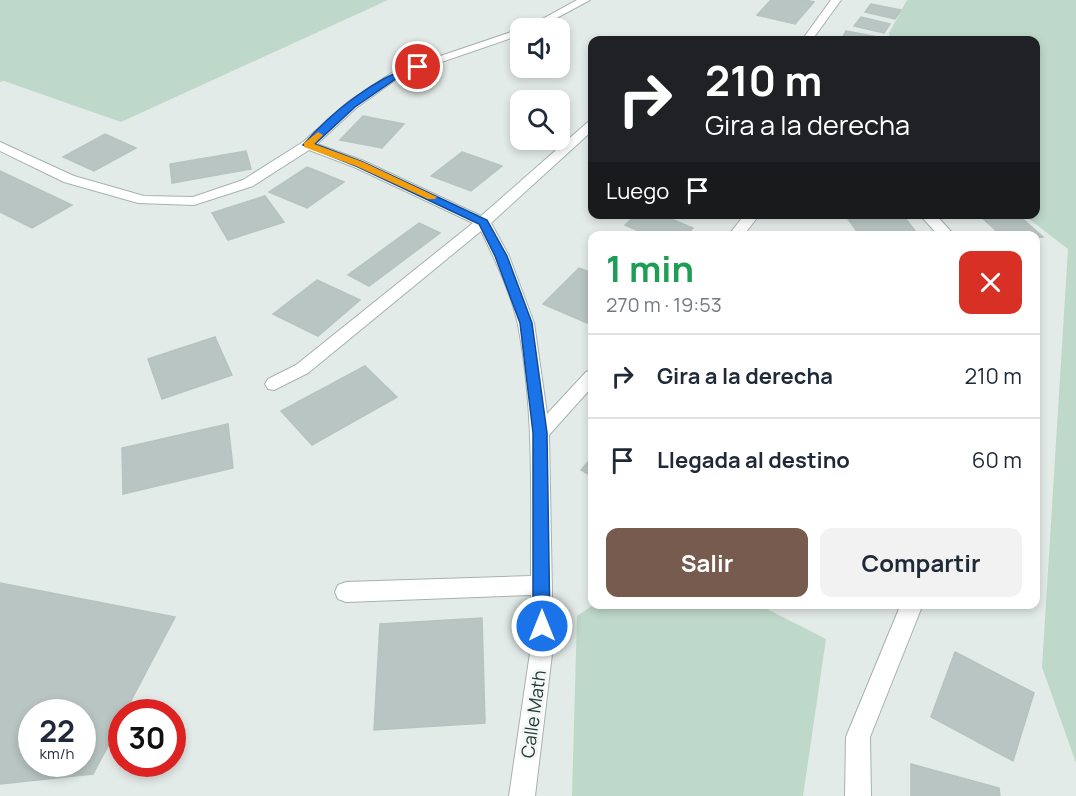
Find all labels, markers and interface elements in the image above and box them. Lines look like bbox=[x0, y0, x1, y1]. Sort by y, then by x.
map controls bbox=[510, 18, 570, 150]
button: sound bbox=[510, 18, 570, 78]
pin bbox=[392, 41, 443, 92]
icon: arrive bbox=[401, 50, 434, 83]
text: 210 m bbox=[705, 51, 822, 109]
icon: right bbox=[606, 60, 684, 138]
button: search bbox=[510, 90, 570, 150]
text: Gira a la derecha bbox=[705, 106, 910, 143]
icon: arrive bbox=[681, 174, 714, 207]
text: Luego bbox=[606, 176, 669, 206]
text: 1 min bbox=[606, 244, 694, 293]
button: close bbox=[959, 251, 1022, 314]
text: 270 m · 19:53 bbox=[606, 291, 722, 318]
icon: right bbox=[606, 360, 639, 393]
text: Gira a la derecha bbox=[657, 361, 833, 391]
text: 210 m bbox=[964, 361, 1022, 391]
icon: arrive bbox=[606, 444, 639, 477]
text: Llegada al destino bbox=[657, 445, 850, 475]
text: 60 m bbox=[972, 445, 1022, 475]
button: Salir bbox=[606, 528, 808, 597]
button: Compartir bbox=[820, 528, 1022, 597]
position arrow bbox=[510, 594, 574, 658]
street label: Calle Math bbox=[515, 669, 551, 759]
speed limit sign: 30 bbox=[108, 699, 186, 777]
text: 22 bbox=[39, 710, 75, 751]
text: km/h bbox=[40, 743, 74, 764]

